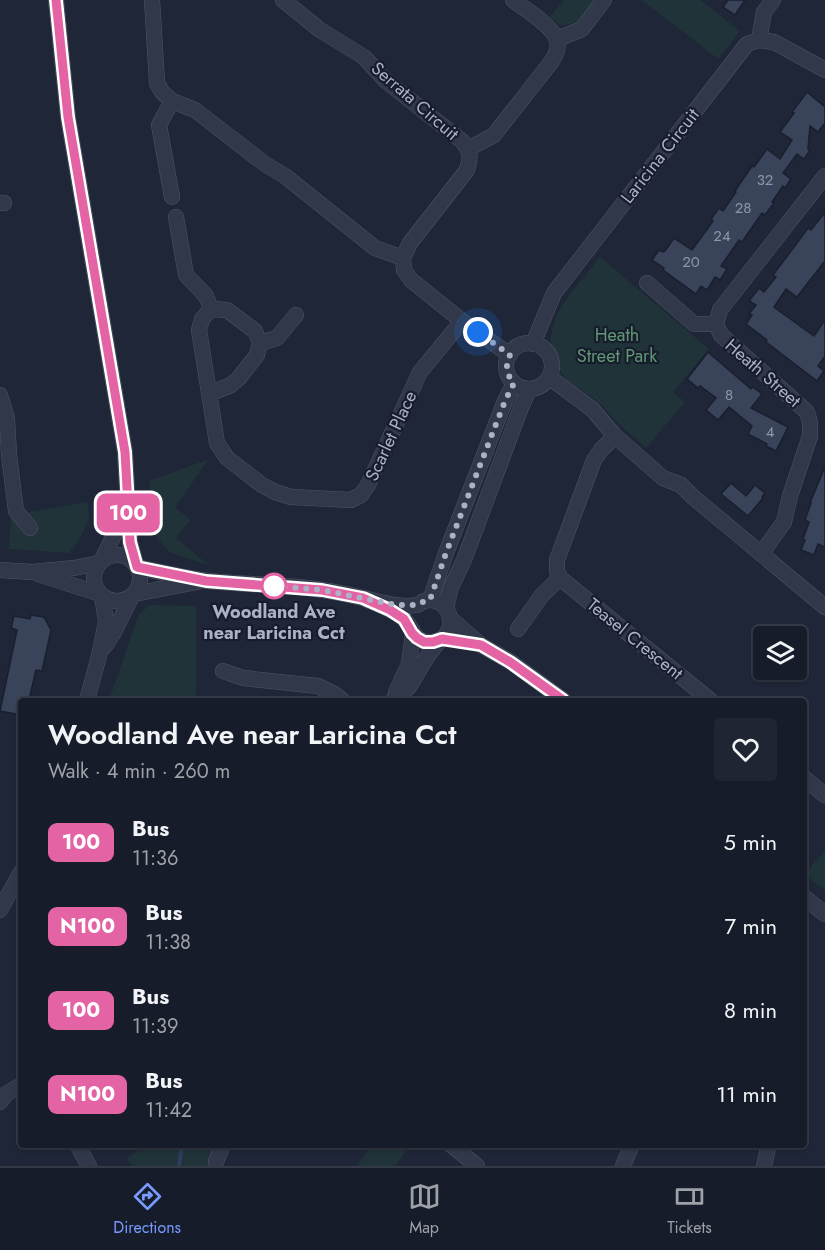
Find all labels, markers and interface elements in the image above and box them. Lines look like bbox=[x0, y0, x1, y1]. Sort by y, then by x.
street label: Serrata Circuit bbox=[366, 56, 465, 147]
street label: Laricina Circuit bbox=[615, 102, 706, 209]
house number: 32 bbox=[757, 169, 773, 191]
house number: 28 bbox=[735, 197, 751, 219]
house number: 24 bbox=[713, 225, 731, 247]
house number: 20 bbox=[682, 251, 700, 273]
your location bbox=[463, 317, 493, 347]
park label: Heath Street Park bbox=[577, 322, 657, 369]
street label: Heath Street bbox=[719, 333, 807, 414]
house number: 8 bbox=[725, 384, 733, 406]
street label: Scarlet Place bbox=[359, 387, 423, 485]
house number: 4 bbox=[766, 421, 775, 443]
line badge: 100 bbox=[94, 494, 162, 532]
text: 100 bbox=[109, 498, 147, 528]
marker: Woodland Ave near Laricina Cct bbox=[261, 573, 287, 599]
street label: Teasel Crescent bbox=[581, 592, 689, 686]
place label: Woodland Ave near Laricina Cct bbox=[203, 599, 345, 646]
map controls bbox=[753, 626, 807, 680]
button: layers bbox=[753, 626, 807, 680]
text: Woodland Ave near Laricina Cct bbox=[48, 714, 456, 755]
button: heart bbox=[714, 718, 777, 781]
text: Walk · 4 min · 260 m bbox=[48, 757, 230, 786]
text: Bus bbox=[132, 812, 169, 844]
text: 5 min bbox=[724, 826, 777, 858]
text: 100 bbox=[62, 827, 100, 857]
text: 11:36 bbox=[132, 844, 178, 873]
text: Bus bbox=[145, 896, 182, 928]
text: 7 min bbox=[724, 910, 777, 942]
text: N100 bbox=[60, 911, 115, 941]
text: 11:38 bbox=[145, 928, 191, 957]
text: Bus bbox=[132, 980, 169, 1012]
text: 8 min bbox=[724, 994, 777, 1026]
text: 100 bbox=[62, 995, 100, 1025]
text: 11:39 bbox=[132, 1012, 178, 1041]
text: Bus bbox=[145, 1064, 182, 1096]
text: 11 min bbox=[716, 1078, 777, 1110]
text: N100 bbox=[60, 1079, 115, 1109]
text: 11:42 bbox=[145, 1096, 192, 1125]
tab: Directions bbox=[113, 1180, 181, 1239]
tab: Map bbox=[408, 1180, 441, 1239]
tab: Tickets bbox=[667, 1180, 712, 1239]

